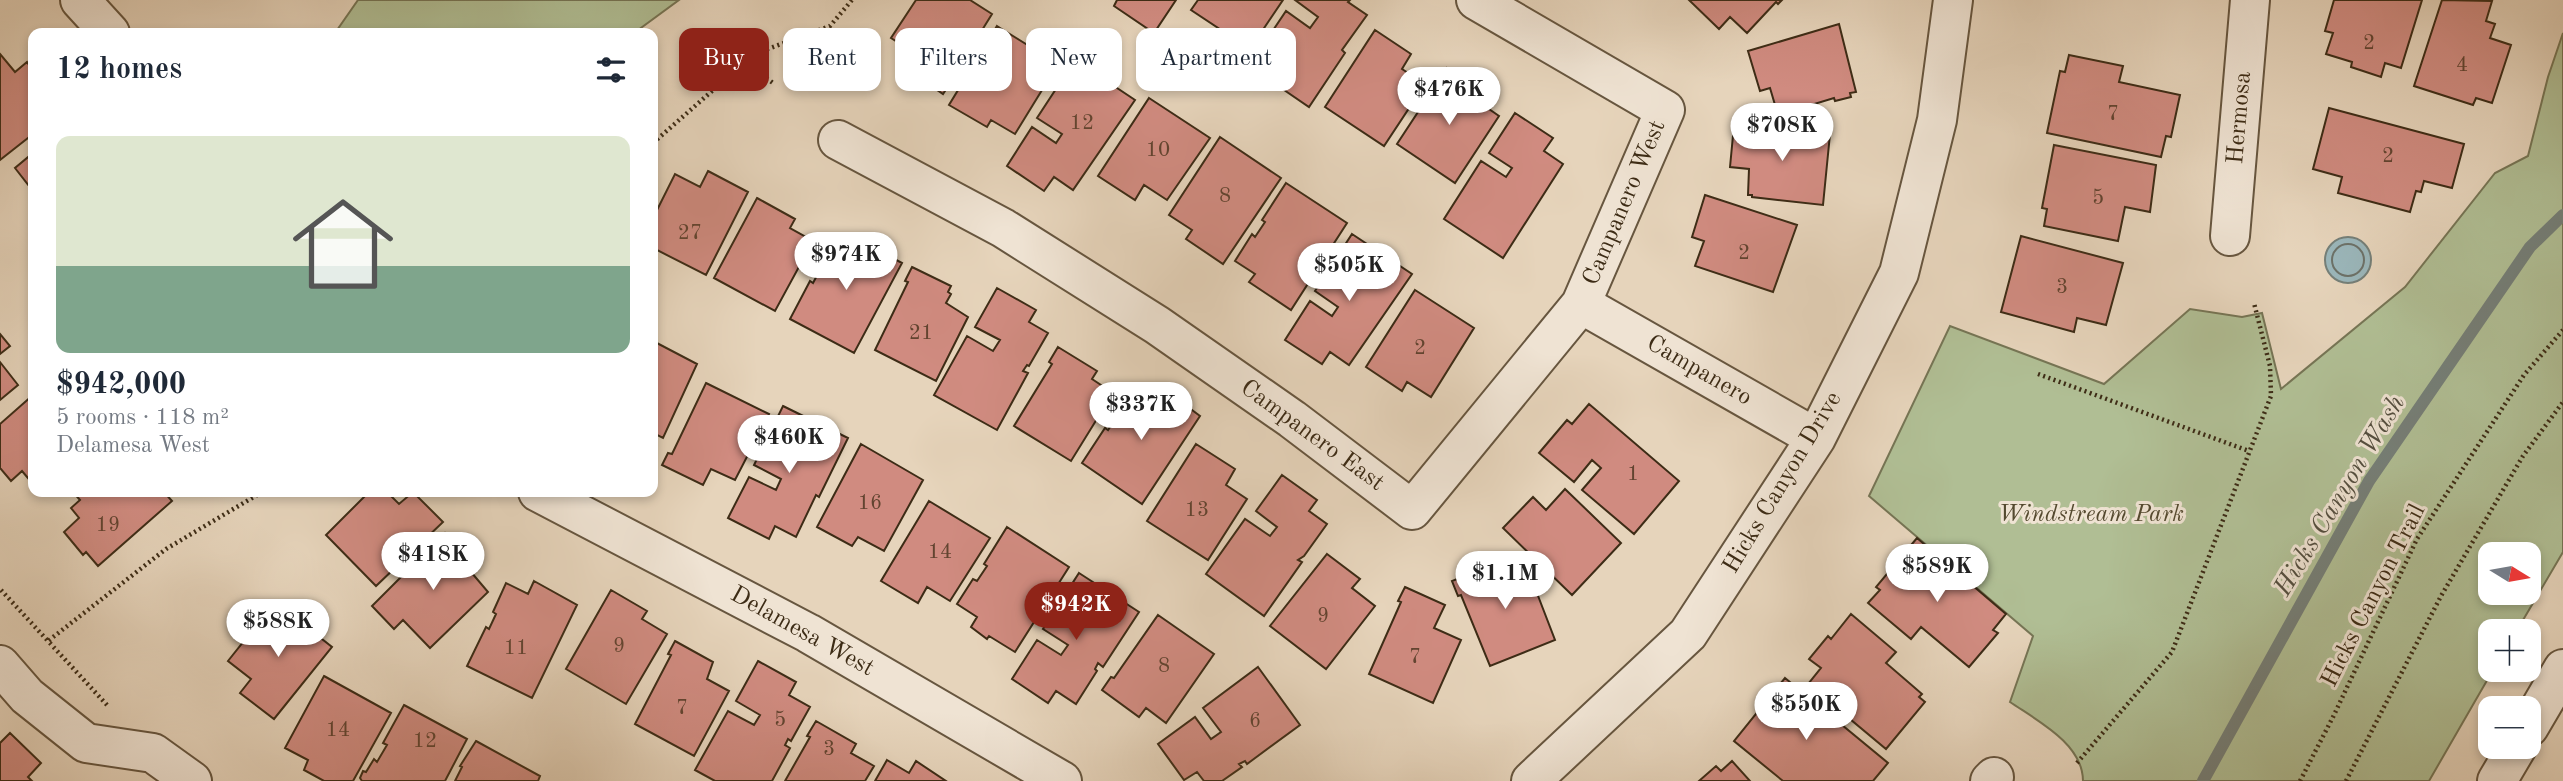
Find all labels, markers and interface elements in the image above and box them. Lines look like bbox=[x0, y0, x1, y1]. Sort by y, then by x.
chip: Buy bbox=[679, 28, 769, 91]
chip: Rent bbox=[783, 28, 881, 91]
chip: Filters bbox=[895, 28, 1012, 91]
chip: New bbox=[1026, 28, 1122, 91]
chip: Apartment bbox=[1136, 28, 1296, 91]
house number: 2 bbox=[2363, 33, 2375, 54]
icon: filters bbox=[592, 51, 630, 89]
text: 12 homes bbox=[56, 55, 182, 85]
house number: 4 bbox=[2456, 55, 2468, 76]
pin: $476K bbox=[1400, 68, 1498, 127]
street label: Hermosa bbox=[2224, 70, 2256, 165]
text: $476K bbox=[1413, 78, 1485, 101]
pin: $708K bbox=[1733, 104, 1831, 163]
house number: 7 bbox=[2107, 104, 2119, 125]
house number: 12 bbox=[1070, 113, 1094, 134]
text: $708K bbox=[1746, 114, 1818, 137]
street label: Campanero West bbox=[1579, 117, 1671, 289]
house number: 10 bbox=[1146, 140, 1170, 161]
house number: 2 bbox=[2382, 146, 2394, 167]
icon: home bbox=[280, 181, 406, 307]
house number: 8 bbox=[1219, 186, 1231, 207]
house number: 5 bbox=[2092, 188, 2104, 209]
house number: 27 bbox=[678, 223, 702, 244]
pin: $974K bbox=[797, 232, 895, 292]
text: $974K bbox=[810, 243, 882, 266]
house number: 2 bbox=[1738, 243, 1750, 264]
pin: $505K bbox=[1300, 244, 1398, 303]
text: $505K bbox=[1313, 254, 1385, 277]
house number: 3 bbox=[2056, 277, 2068, 298]
house number: 21 bbox=[909, 323, 933, 344]
street label: Campanero bbox=[1642, 331, 1756, 411]
house number: 2 bbox=[1414, 338, 1426, 359]
text: $942,000 bbox=[56, 370, 186, 400]
street label: Campanero East bbox=[1236, 376, 1388, 496]
pin: $337K bbox=[1092, 382, 1190, 442]
street label: Hicks Canyon Drive bbox=[1719, 388, 1847, 578]
water label: Hicks Canyon Wash bbox=[2269, 391, 2410, 602]
text: $337K bbox=[1105, 393, 1177, 416]
text: 5 rooms · 118 m² bbox=[56, 406, 229, 429]
pin: $460K bbox=[740, 416, 838, 475]
text: $460K bbox=[753, 426, 825, 449]
text: Delamesa West bbox=[56, 434, 210, 457]
house number: 1 bbox=[1627, 464, 1639, 485]
house number: 16 bbox=[858, 493, 882, 514]
house number: 13 bbox=[1185, 500, 1209, 521]
street label: Hicks Canyon Trail bbox=[2318, 501, 2430, 691]
park label: Windstream Park bbox=[1998, 503, 2184, 527]
house number: 19 bbox=[96, 515, 120, 536]
pin: $418K bbox=[384, 532, 482, 592]
house number: 14 bbox=[928, 542, 952, 563]
north arrow bbox=[2478, 542, 2541, 606]
map controls bbox=[2478, 542, 2541, 759]
text: $418K bbox=[397, 543, 469, 566]
pin: $589K bbox=[1888, 544, 1986, 604]
pin: $1.1M bbox=[1456, 552, 1554, 611]
text: $589K bbox=[1901, 555, 1973, 578]
text: $1.1M bbox=[1472, 562, 1538, 585]
pin: $942K bbox=[1027, 582, 1125, 642]
street label: Delamesa West bbox=[726, 583, 878, 681]
text: $942K bbox=[1040, 593, 1112, 616]
pin: $588K bbox=[229, 600, 327, 659]
house number: 9 bbox=[1317, 606, 1329, 627]
text: $588K bbox=[242, 610, 314, 633]
button: + bbox=[2478, 619, 2541, 682]
house number: 9 bbox=[613, 636, 625, 657]
house number: 11 bbox=[504, 638, 528, 659]
house number: 7 bbox=[1409, 647, 1421, 668]
house number: 8 bbox=[1158, 656, 1170, 677]
pin: $550K bbox=[1757, 682, 1855, 742]
text: $550K bbox=[1770, 693, 1842, 716]
button: − bbox=[2478, 696, 2541, 759]
house number: 7 bbox=[676, 698, 688, 719]
house number: 5 bbox=[774, 710, 786, 731]
house number: 6 bbox=[1249, 711, 1261, 732]
house number: 14 bbox=[326, 720, 350, 741]
house number: 12 bbox=[413, 731, 437, 752]
house number: 3 bbox=[823, 739, 835, 760]

